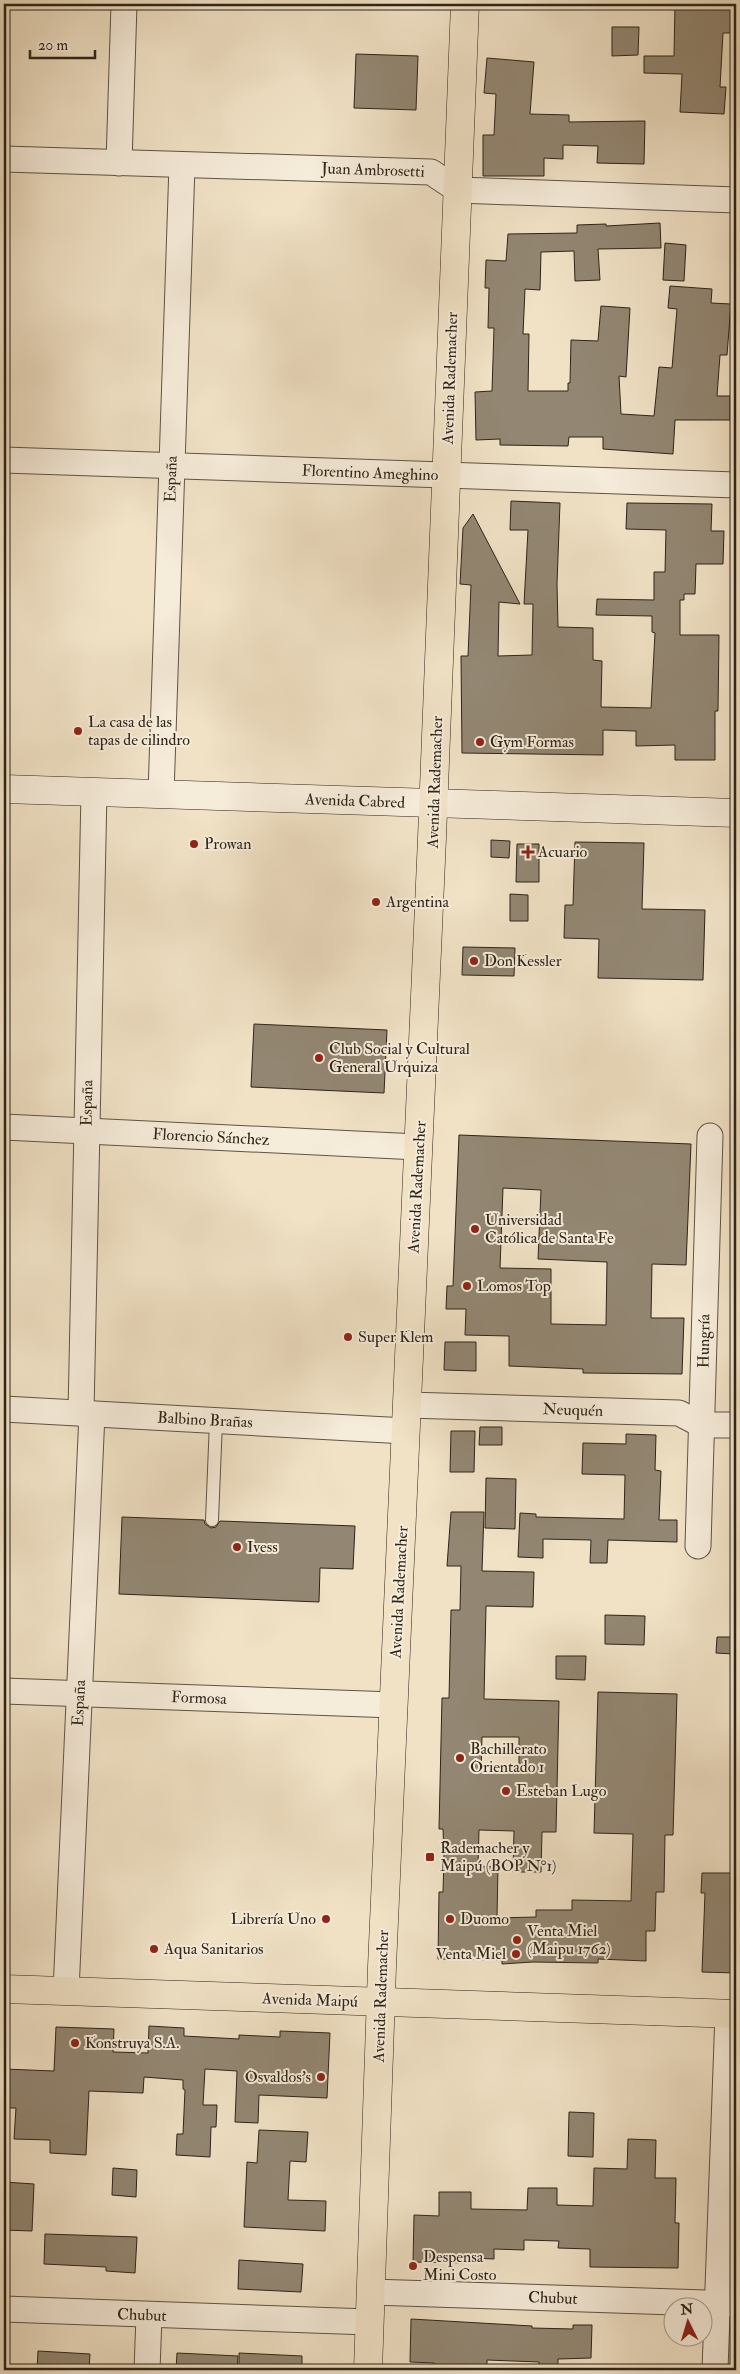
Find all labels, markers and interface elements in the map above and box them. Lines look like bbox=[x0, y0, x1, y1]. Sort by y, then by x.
scale bar bbox=[30, 28, 95, 60]
text: 20 m bbox=[38, 36, 68, 55]
street label: Juan Ambrosetti bbox=[320, 158, 425, 183]
street label: Avenida Rademacher bbox=[438, 311, 462, 446]
street label: España bbox=[160, 455, 183, 503]
street label: Florentino Ameghino bbox=[301, 461, 439, 485]
place label: La casa de las tapas de cilindro bbox=[88, 712, 190, 751]
street label: Avenida Rademacher bbox=[423, 715, 447, 850]
marker: La casa de las tapas de cilindro bbox=[72, 725, 84, 737]
place label: Gym Formas bbox=[490, 732, 574, 752]
marker: Gym Formas bbox=[474, 736, 486, 748]
street label: Avenida Cabred bbox=[304, 789, 405, 813]
place label: Prowan bbox=[204, 834, 251, 854]
marker: Prowan bbox=[188, 838, 200, 850]
place label: Acuario bbox=[537, 842, 588, 862]
marker: Acuario bbox=[522, 846, 534, 858]
place label: Argentina bbox=[385, 892, 449, 912]
marker: Argentina bbox=[370, 896, 382, 908]
place label: Don Kessler bbox=[484, 951, 562, 971]
marker: Don Kessler bbox=[468, 955, 480, 967]
place label: Club Social y Cultural General Urquiza bbox=[329, 1039, 470, 1077]
marker: Club Social y Cultural General Urquiza bbox=[313, 1052, 325, 1064]
street label: España bbox=[77, 1079, 98, 1126]
street label: Avenida Rademacher bbox=[403, 1120, 430, 1255]
street label: Florencio Sánchez bbox=[152, 1124, 270, 1150]
place label: Universidad Católica de Santa Fe bbox=[485, 1210, 614, 1248]
marker: Universidad Católica de Santa Fe bbox=[469, 1223, 481, 1235]
place label: Lomos Top bbox=[477, 1276, 551, 1297]
marker: Lomos Top bbox=[461, 1280, 473, 1292]
street label: Hungría bbox=[694, 1313, 714, 1368]
place label: Super Klem bbox=[358, 1327, 434, 1348]
marker: Super Klem bbox=[342, 1331, 354, 1343]
street label: Neuquén bbox=[542, 1399, 604, 1421]
street label: Balbino Brañas bbox=[157, 1408, 253, 1432]
street label: Avenida Rademacher bbox=[385, 1525, 412, 1660]
place label: Ivess bbox=[247, 1537, 278, 1557]
marker: Ivess bbox=[231, 1541, 243, 1553]
street label: España bbox=[68, 1679, 91, 1727]
street label: Formosa bbox=[171, 1687, 227, 1709]
place label: Bachillerato Orientado 1 bbox=[470, 1739, 547, 1777]
marker: Bachillerato Orientado 1 bbox=[454, 1752, 466, 1764]
place label: Esteban Lugo bbox=[516, 1781, 607, 1801]
marker: Esteban Lugo bbox=[500, 1785, 512, 1797]
place label: Rademacher y Maipú (BOP N°1) bbox=[440, 1838, 556, 1877]
marker: Rademacher y Maipú (BOP N°1) bbox=[424, 1851, 436, 1863]
place label: Librería Uno bbox=[231, 1909, 316, 1929]
place label: Duomo bbox=[460, 1909, 509, 1929]
marker: Librería Uno bbox=[320, 1913, 332, 1925]
marker: Duomo bbox=[444, 1913, 456, 1925]
place label: Venta Miel (Maipu 1762) bbox=[527, 1921, 611, 1960]
street label: Avenida Rademacher bbox=[369, 1929, 393, 2064]
marker: Venta Miel (Maipu 1762) bbox=[511, 1934, 523, 1946]
place label: Aqua Sanitarios bbox=[163, 1939, 264, 1959]
marker: Aqua Sanitarios bbox=[148, 1943, 160, 1955]
place label: Venta Miel bbox=[436, 1944, 506, 1964]
marker: Venta Miel bbox=[510, 1948, 522, 1960]
street label: Avenida Maipú bbox=[261, 1988, 358, 2013]
place label: Konstruya S.A. bbox=[85, 2033, 179, 2053]
marker: Konstruya S.A. bbox=[69, 2037, 81, 2049]
place label: Osvaldos's bbox=[245, 2067, 311, 2087]
marker: Osvaldos's bbox=[315, 2071, 327, 2083]
place label: Despensa Mini Costo bbox=[423, 2247, 497, 2285]
marker: Despensa Mini Costo bbox=[407, 2260, 419, 2272]
street label: Chubut bbox=[528, 2287, 578, 2309]
north arrow bbox=[662, 2296, 712, 2346]
text: N bbox=[679, 2300, 694, 2319]
street label: Chubut bbox=[117, 2304, 167, 2326]

